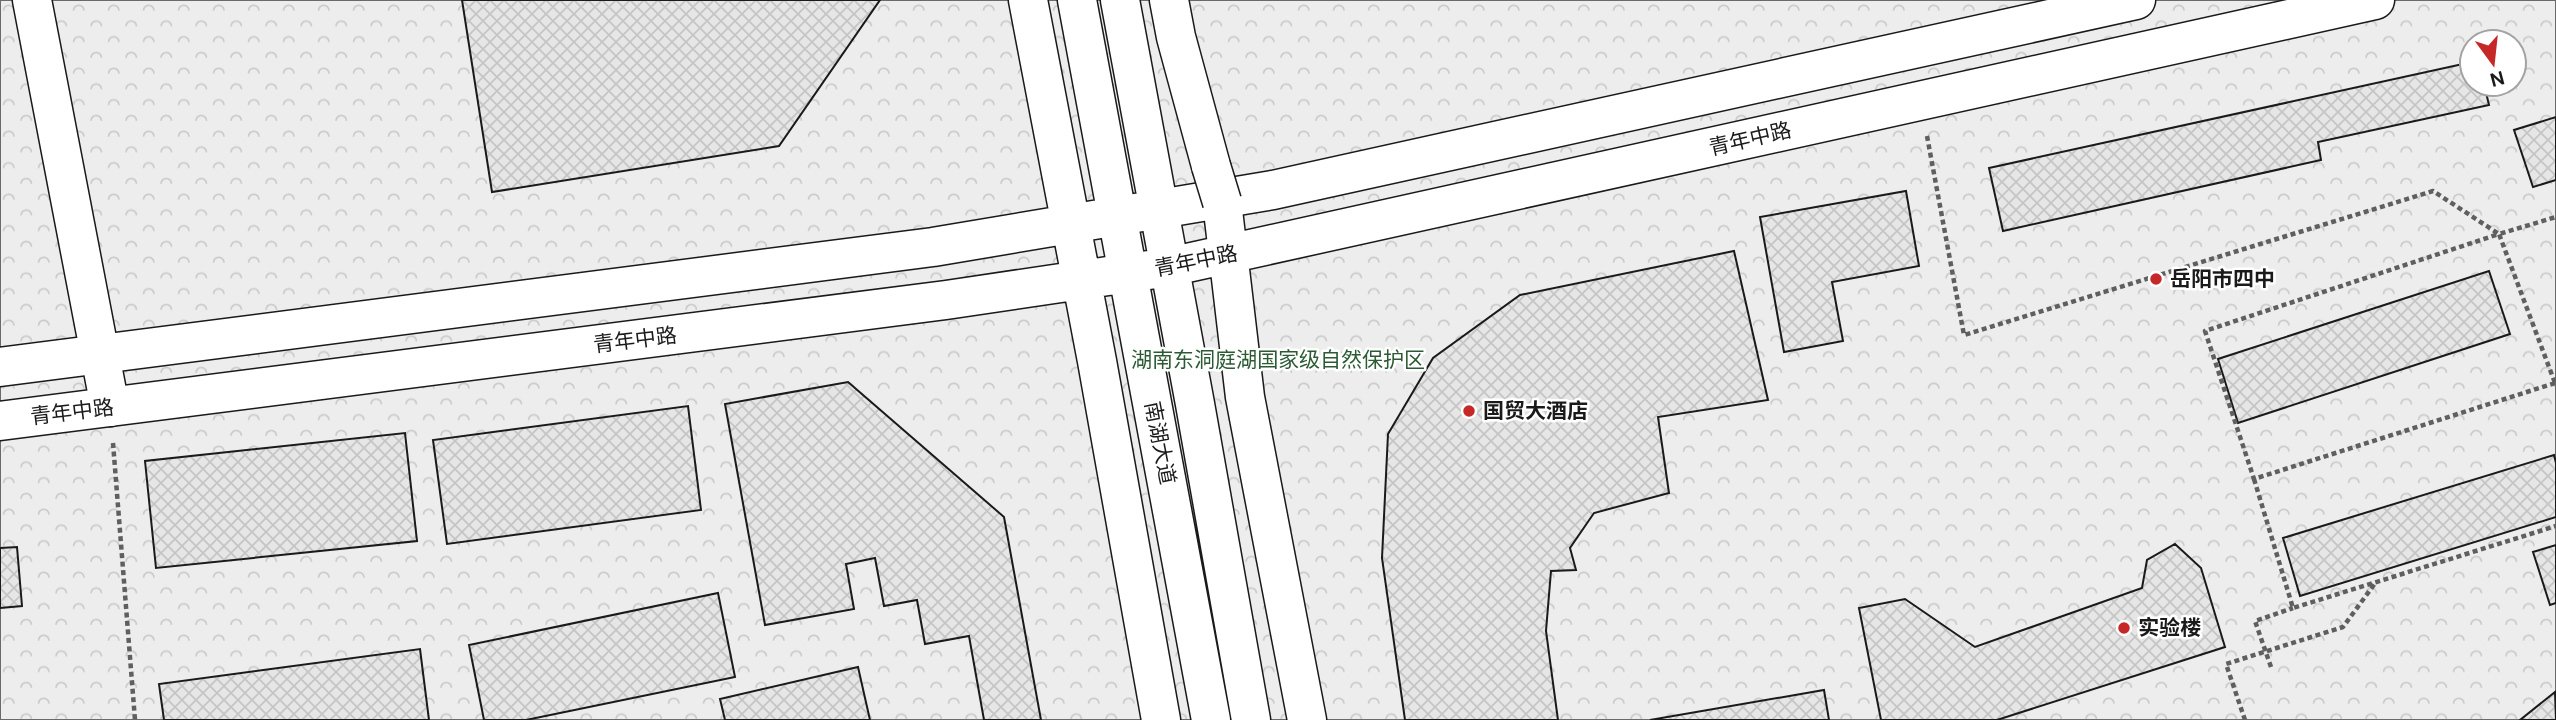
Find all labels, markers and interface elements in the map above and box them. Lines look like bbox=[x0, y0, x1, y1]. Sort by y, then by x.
north arrow bbox=[2458, 28, 2528, 98]
text: N bbox=[2487, 65, 2507, 93]
street label: 青年中路 bbox=[1706, 116, 1794, 162]
street label: 青年中路 bbox=[1152, 239, 1240, 283]
place label: 岳阳市四中 bbox=[2170, 265, 2275, 293]
marker: 岳阳市四中 bbox=[2148, 271, 2164, 287]
street label: 青年中路 bbox=[592, 321, 678, 359]
park label: 湖南东洞庭湖国家级自然保护区 bbox=[1131, 346, 1425, 374]
street label: 青年中路 bbox=[29, 393, 115, 431]
place label: 国贸大酒店 bbox=[1483, 397, 1588, 425]
street label: 南湖大道 bbox=[1138, 399, 1182, 487]
marker: 国贸大酒店 bbox=[1461, 403, 1477, 419]
place label: 实验楼 bbox=[2138, 614, 2201, 642]
marker: 实验楼 bbox=[2116, 620, 2132, 636]

